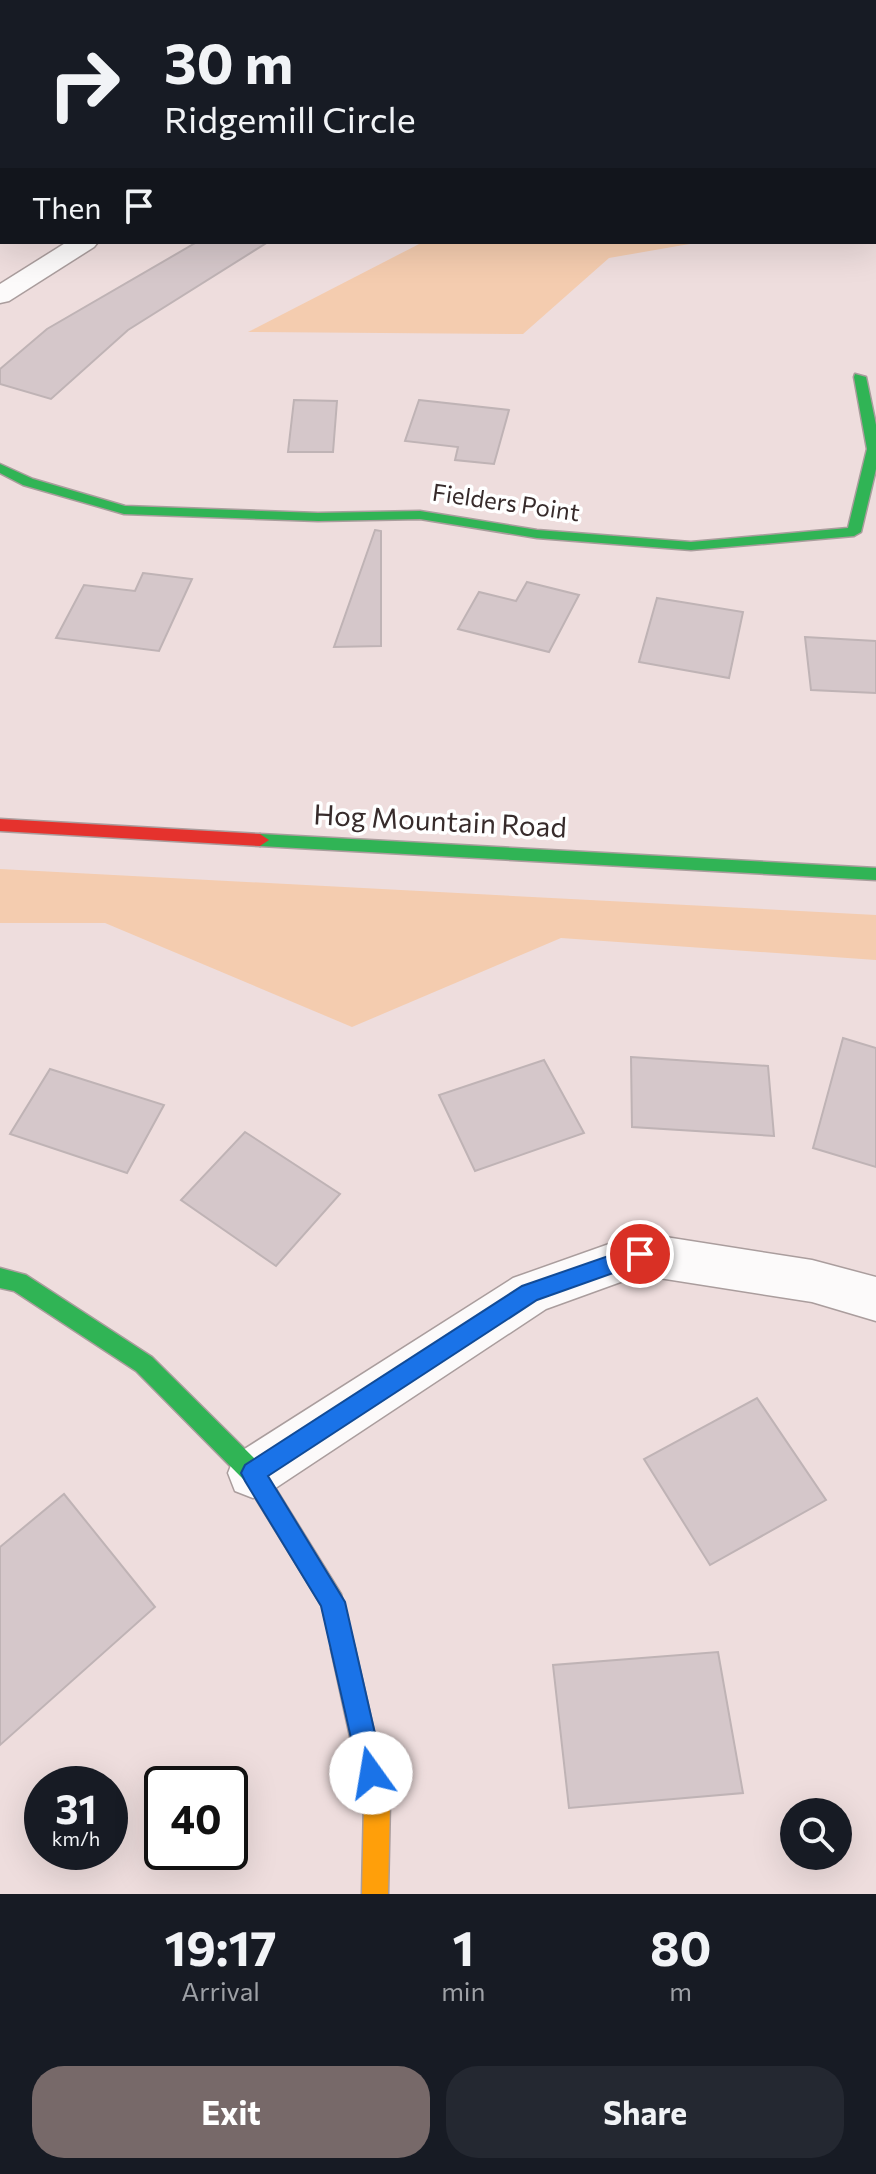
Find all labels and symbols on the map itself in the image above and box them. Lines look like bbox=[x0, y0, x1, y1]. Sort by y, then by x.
street label: Fielders Point bbox=[431, 477, 582, 526]
street label: Hog Mountain Road bbox=[313, 796, 568, 844]
pin bbox=[606, 1220, 674, 1288]
position arrow bbox=[329, 1731, 413, 1815]
speed limit sign: 40 bbox=[144, 1766, 248, 1870]

